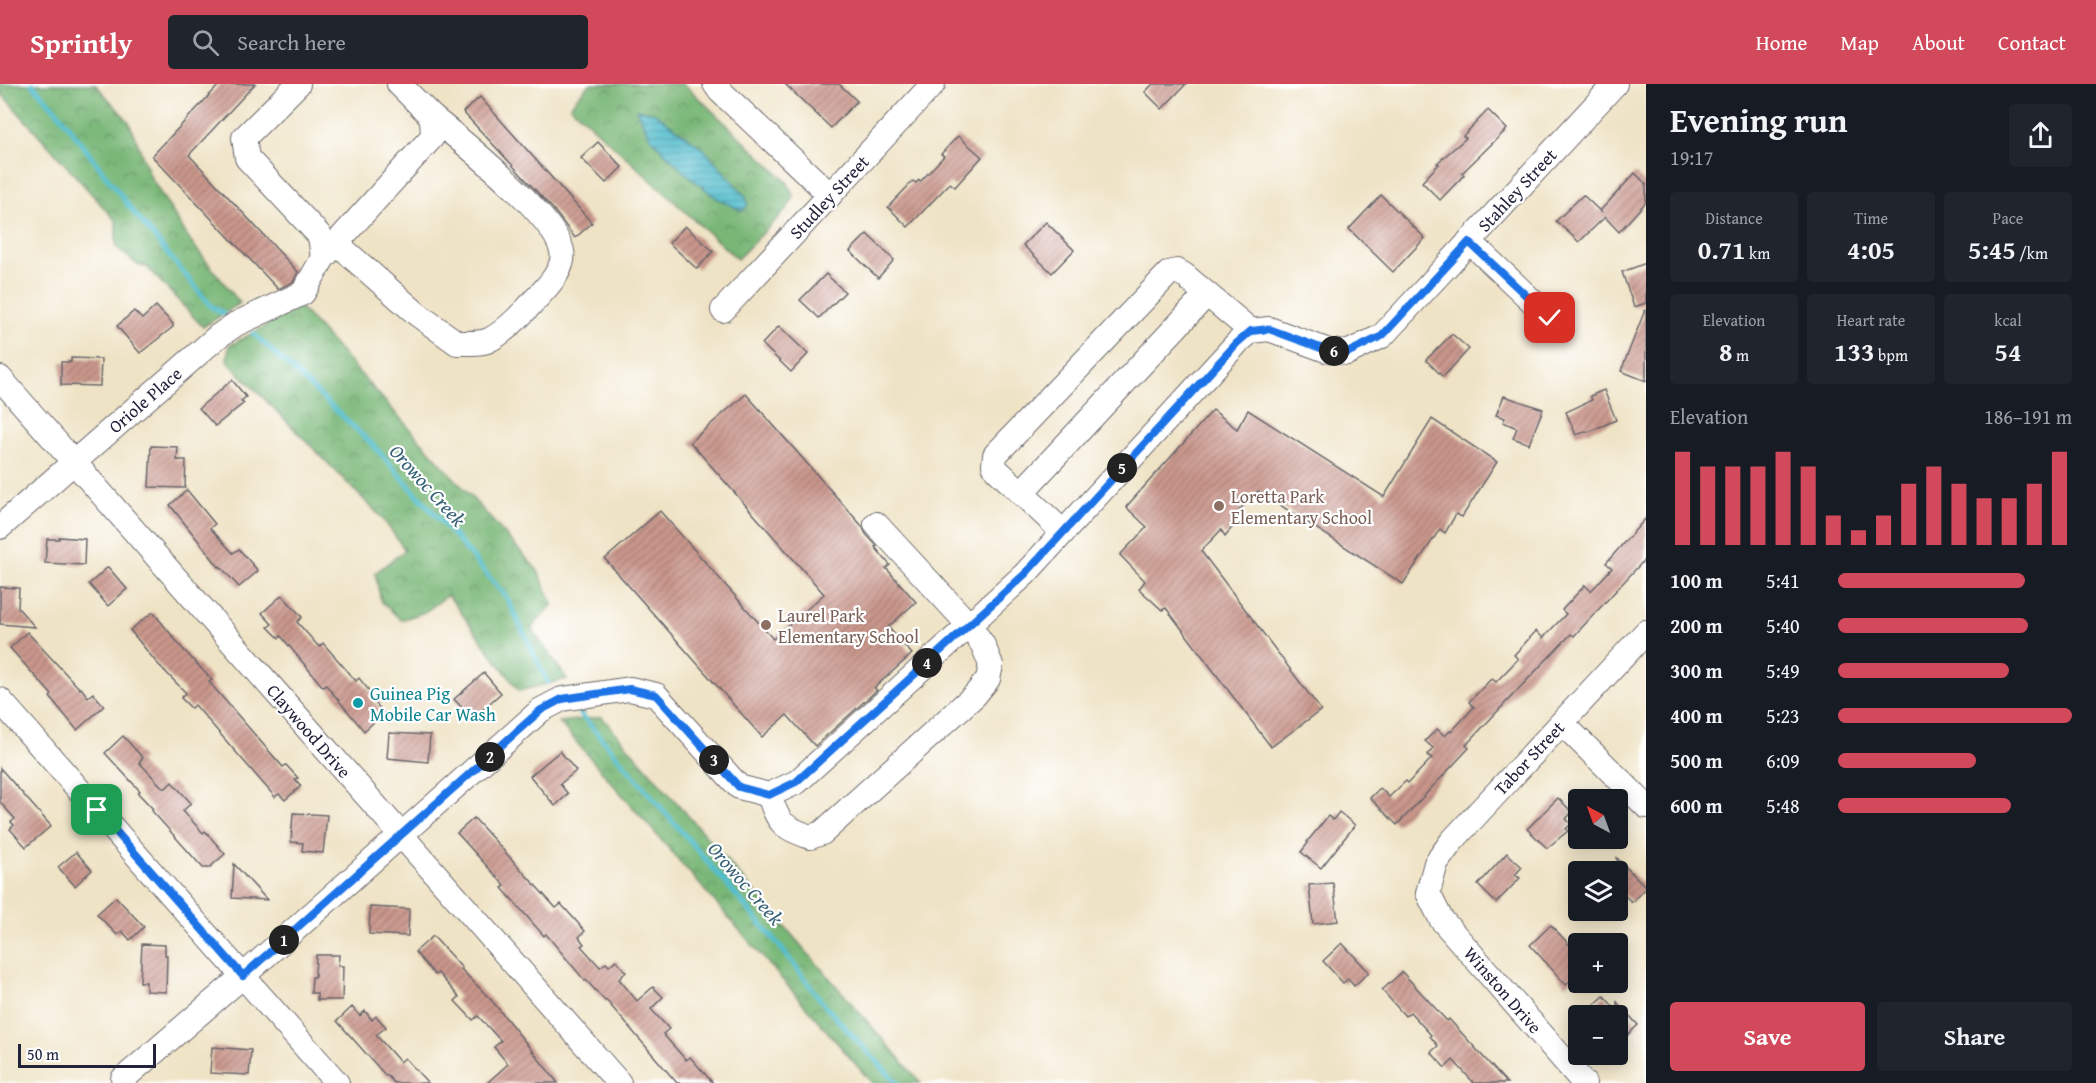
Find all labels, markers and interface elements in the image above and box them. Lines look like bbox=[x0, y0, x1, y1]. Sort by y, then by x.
search box bbox=[168, 15, 588, 69]
text: Sprintly bbox=[30, 22, 132, 63]
icon: search bbox=[189, 26, 222, 59]
text: Search here bbox=[237, 26, 346, 58]
text: Home bbox=[1756, 27, 1807, 58]
text: Map bbox=[1840, 27, 1879, 58]
text: About bbox=[1912, 27, 1965, 58]
text: Contact bbox=[1998, 27, 2066, 58]
text: Evening run bbox=[1670, 96, 1847, 144]
button: share bbox=[2009, 104, 2072, 167]
street label: Stahley Street bbox=[1471, 142, 1563, 238]
text: 19:17 bbox=[1670, 143, 1713, 172]
street label: Studley Street bbox=[783, 148, 876, 245]
text: Distance bbox=[1705, 206, 1763, 230]
text: Time bbox=[1854, 206, 1888, 230]
text: Pace bbox=[1993, 206, 2023, 230]
text: 0.71 bbox=[1698, 230, 1746, 269]
text: 4:05 bbox=[1847, 230, 1895, 269]
text: 5:45 bbox=[1968, 230, 2016, 269]
text: km bbox=[1746, 241, 1770, 265]
text: /km bbox=[2016, 241, 2048, 265]
pin bbox=[1524, 292, 1575, 343]
icon: check bbox=[1533, 301, 1566, 334]
text: Elevation bbox=[1703, 308, 1765, 332]
text: Heart rate bbox=[1837, 308, 1905, 332]
text: kcal bbox=[1994, 308, 2022, 332]
text: 8 bbox=[1719, 332, 1732, 371]
text: 133 bbox=[1834, 332, 1874, 371]
text: 54 bbox=[1995, 332, 2021, 371]
pin: 6 bbox=[1319, 336, 1349, 366]
text: 6 bbox=[1330, 339, 1338, 363]
text: m bbox=[1732, 343, 1749, 367]
text: bpm bbox=[1874, 343, 1908, 367]
street label: Oriole Place bbox=[102, 360, 188, 440]
text: Elevation bbox=[1670, 402, 1748, 431]
text: 186–191 m bbox=[1984, 402, 2072, 431]
water label: Orowoc Creek bbox=[383, 437, 474, 533]
pin: 5 bbox=[1107, 453, 1137, 483]
text: 5 bbox=[1118, 456, 1126, 480]
place label: Loretta Park Elementary School bbox=[1231, 483, 1372, 531]
marker: Loretta Park Elementary School bbox=[1212, 499, 1226, 513]
text: 100 m bbox=[1670, 566, 1723, 595]
text: 5:41 bbox=[1766, 566, 1800, 595]
place label: Laurel Park Elementary School bbox=[778, 602, 919, 650]
text: 200 m bbox=[1670, 611, 1723, 640]
text: 5:40 bbox=[1766, 611, 1800, 640]
marker: Laurel Park Elementary School bbox=[759, 618, 773, 632]
pin: 4 bbox=[912, 648, 942, 678]
text: 4 bbox=[923, 651, 931, 675]
text: 300 m bbox=[1670, 656, 1723, 685]
text: 5:49 bbox=[1766, 656, 1800, 685]
street label: Claywood Drive bbox=[260, 678, 358, 784]
place label: Guinea Pig Mobile Car Wash bbox=[370, 680, 496, 728]
marker: Guinea Pig Mobile Car Wash bbox=[351, 696, 365, 710]
text: 400 m bbox=[1670, 701, 1723, 730]
text: 5:23 bbox=[1766, 701, 1800, 730]
street label: Tabor Street bbox=[1487, 714, 1571, 801]
pin: 2 bbox=[475, 742, 505, 772]
text: 2 bbox=[486, 745, 494, 769]
pin: 3 bbox=[699, 745, 729, 775]
text: 500 m bbox=[1670, 746, 1723, 775]
text: 6:09 bbox=[1766, 746, 1800, 775]
text: 3 bbox=[710, 748, 718, 772]
pin bbox=[71, 784, 122, 835]
north arrow bbox=[1568, 789, 1628, 849]
map controls bbox=[1568, 789, 1628, 1065]
text: 600 m bbox=[1670, 791, 1723, 820]
text: 5:48 bbox=[1766, 791, 1800, 820]
icon: arrive bbox=[80, 793, 113, 826]
water label: Orowoc Creek bbox=[702, 835, 791, 932]
button: layers bbox=[1568, 861, 1628, 921]
pin: 1 bbox=[269, 925, 299, 955]
text: 1 bbox=[280, 928, 288, 952]
button: + bbox=[1568, 933, 1628, 993]
street label: Winston Drive bbox=[1458, 941, 1548, 1039]
button: Save bbox=[1670, 1002, 1865, 1071]
button: Share bbox=[1877, 1002, 2072, 1071]
button: − bbox=[1568, 1005, 1628, 1065]
scale bar bbox=[18, 1041, 156, 1068]
text: 50 m bbox=[27, 1042, 59, 1066]

